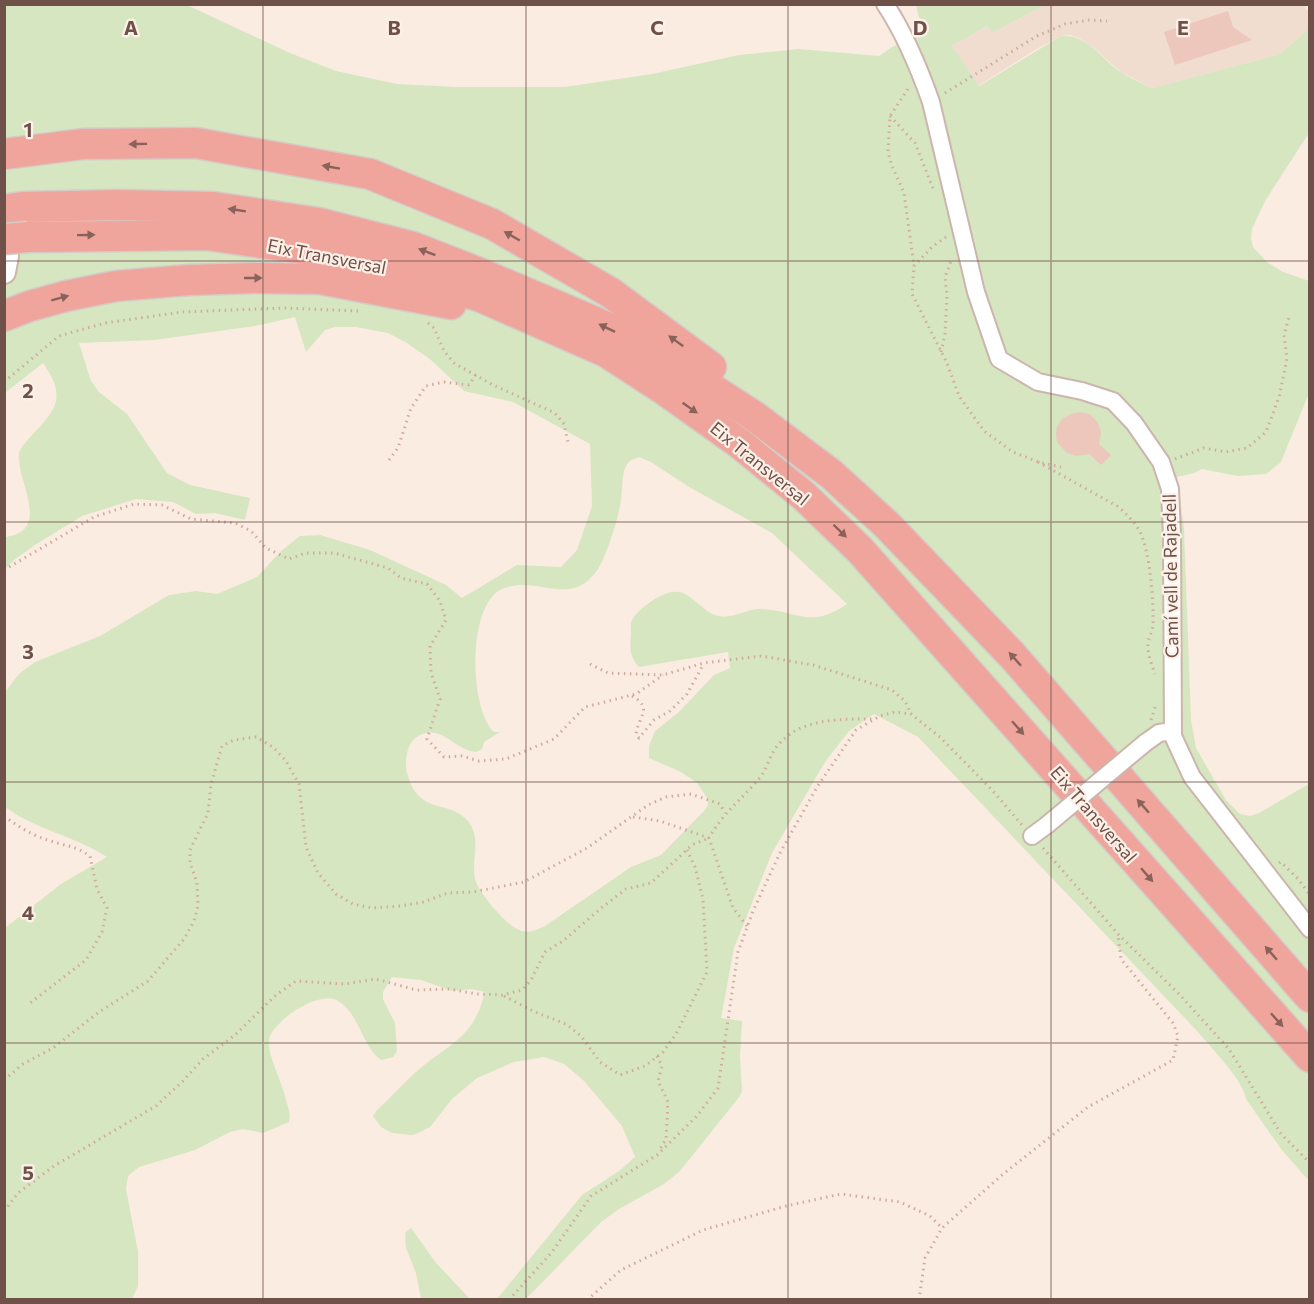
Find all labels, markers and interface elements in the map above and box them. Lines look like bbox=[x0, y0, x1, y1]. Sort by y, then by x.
text: A bbox=[124, 15, 138, 39]
text: B bbox=[387, 15, 401, 39]
text: C bbox=[650, 15, 664, 39]
text: D bbox=[913, 15, 927, 39]
text: E bbox=[1177, 15, 1189, 39]
text: 1 bbox=[23, 117, 33, 141]
one-way arrow bbox=[128, 139, 147, 148]
one-way arrow bbox=[321, 162, 340, 171]
one-way arrow bbox=[227, 206, 246, 215]
one-way arrow bbox=[77, 230, 96, 240]
one-way arrow bbox=[503, 231, 520, 241]
street label: Eix Transversal bbox=[266, 234, 388, 278]
one-way arrow bbox=[418, 247, 436, 257]
one-way arrow bbox=[244, 273, 263, 283]
one-way arrow bbox=[51, 292, 69, 302]
one-way arrow bbox=[598, 323, 615, 332]
one-way arrow bbox=[668, 335, 684, 347]
text: 2 bbox=[22, 378, 34, 402]
one-way arrow bbox=[681, 402, 697, 414]
street label: Eix Transversal bbox=[706, 417, 814, 509]
street label: Camí vell de Rajadell bbox=[1158, 494, 1182, 658]
one-way arrow bbox=[833, 524, 847, 538]
text: 3 bbox=[22, 639, 34, 663]
one-way arrow bbox=[1009, 652, 1022, 667]
one-way arrow bbox=[1011, 721, 1025, 736]
street label: Eix Transversal bbox=[1046, 761, 1142, 867]
one-way arrow bbox=[1137, 799, 1150, 814]
one-way arrow bbox=[1140, 867, 1153, 882]
text: 4 bbox=[22, 900, 34, 924]
one-way arrow bbox=[1265, 946, 1278, 961]
one-way arrow bbox=[1270, 1013, 1284, 1028]
text: 5 bbox=[22, 1160, 34, 1184]

